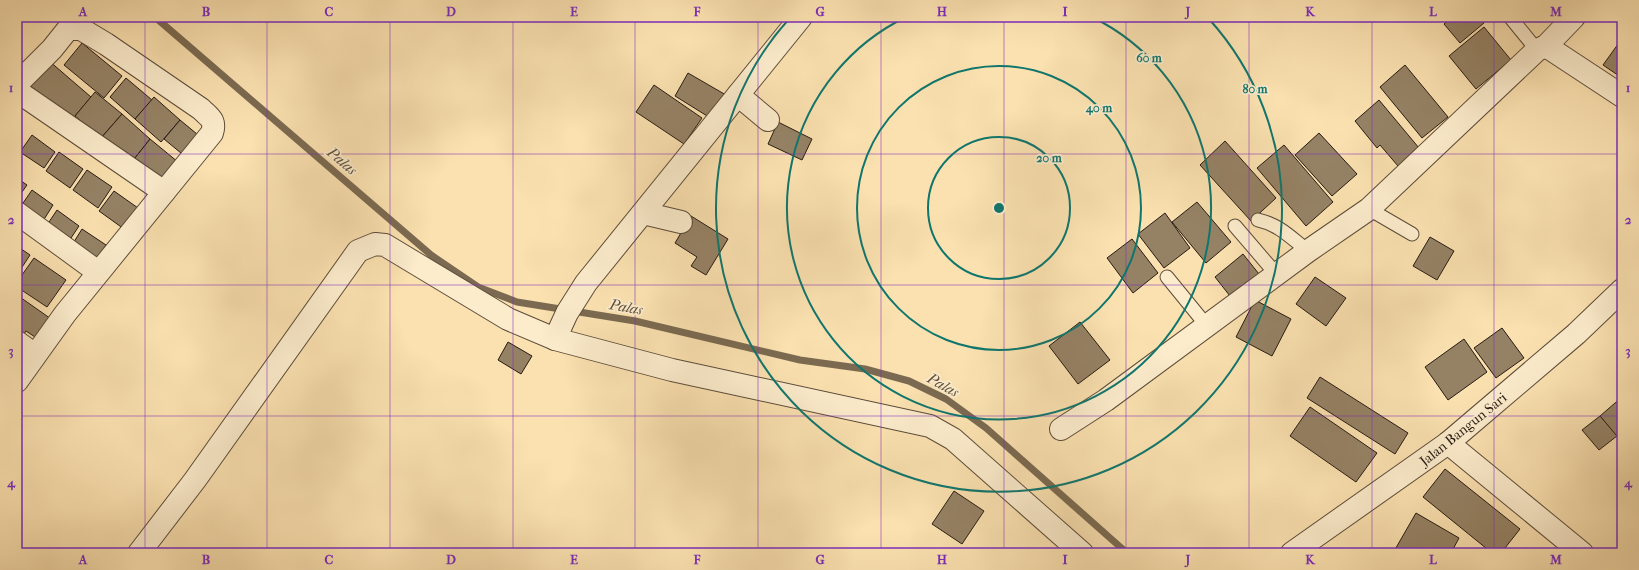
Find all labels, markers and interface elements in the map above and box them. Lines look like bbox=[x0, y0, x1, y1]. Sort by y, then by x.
text: A bbox=[78, 4, 88, 19]
text: B bbox=[202, 4, 211, 19]
text: C bbox=[325, 4, 334, 19]
text: D bbox=[446, 4, 456, 19]
text: E bbox=[570, 4, 578, 19]
text: F bbox=[693, 4, 701, 19]
text: G bbox=[815, 4, 825, 19]
text: H bbox=[937, 4, 948, 19]
text: I bbox=[1062, 4, 1068, 19]
text: J bbox=[1184, 4, 1191, 20]
text: K bbox=[1305, 4, 1316, 19]
text: L bbox=[1429, 4, 1438, 19]
text: M bbox=[1549, 4, 1562, 19]
text: 60 m bbox=[1136, 51, 1163, 65]
text: 1 bbox=[9, 80, 14, 95]
text: 1 bbox=[1626, 80, 1631, 95]
text: 80 m bbox=[1242, 82, 1269, 96]
text: 40 m bbox=[1085, 101, 1113, 116]
water label: Palas bbox=[323, 143, 361, 179]
text: 20 m bbox=[1036, 151, 1063, 165]
centre of rings bbox=[992, 201, 1006, 215]
text: 2 bbox=[8, 212, 15, 227]
text: 2 bbox=[1625, 212, 1632, 227]
water label: Palas bbox=[607, 295, 644, 319]
text: 3 bbox=[8, 343, 14, 359]
text: 3 bbox=[1625, 343, 1631, 359]
water label: Palas bbox=[923, 369, 962, 401]
street label: Jalan Bangun Sari bbox=[1416, 389, 1510, 470]
text: 4 bbox=[6, 475, 16, 491]
text: 4 bbox=[1623, 475, 1633, 491]
text: A bbox=[78, 552, 88, 567]
text: B bbox=[202, 552, 211, 567]
text: C bbox=[325, 552, 334, 567]
text: D bbox=[446, 552, 456, 567]
text: E bbox=[570, 552, 578, 567]
text: F bbox=[693, 552, 701, 567]
text: G bbox=[815, 552, 825, 567]
text: H bbox=[937, 552, 948, 567]
text: I bbox=[1062, 552, 1068, 567]
text: J bbox=[1184, 552, 1191, 568]
text: K bbox=[1305, 552, 1316, 567]
text: L bbox=[1429, 552, 1438, 567]
text: M bbox=[1549, 552, 1562, 567]

